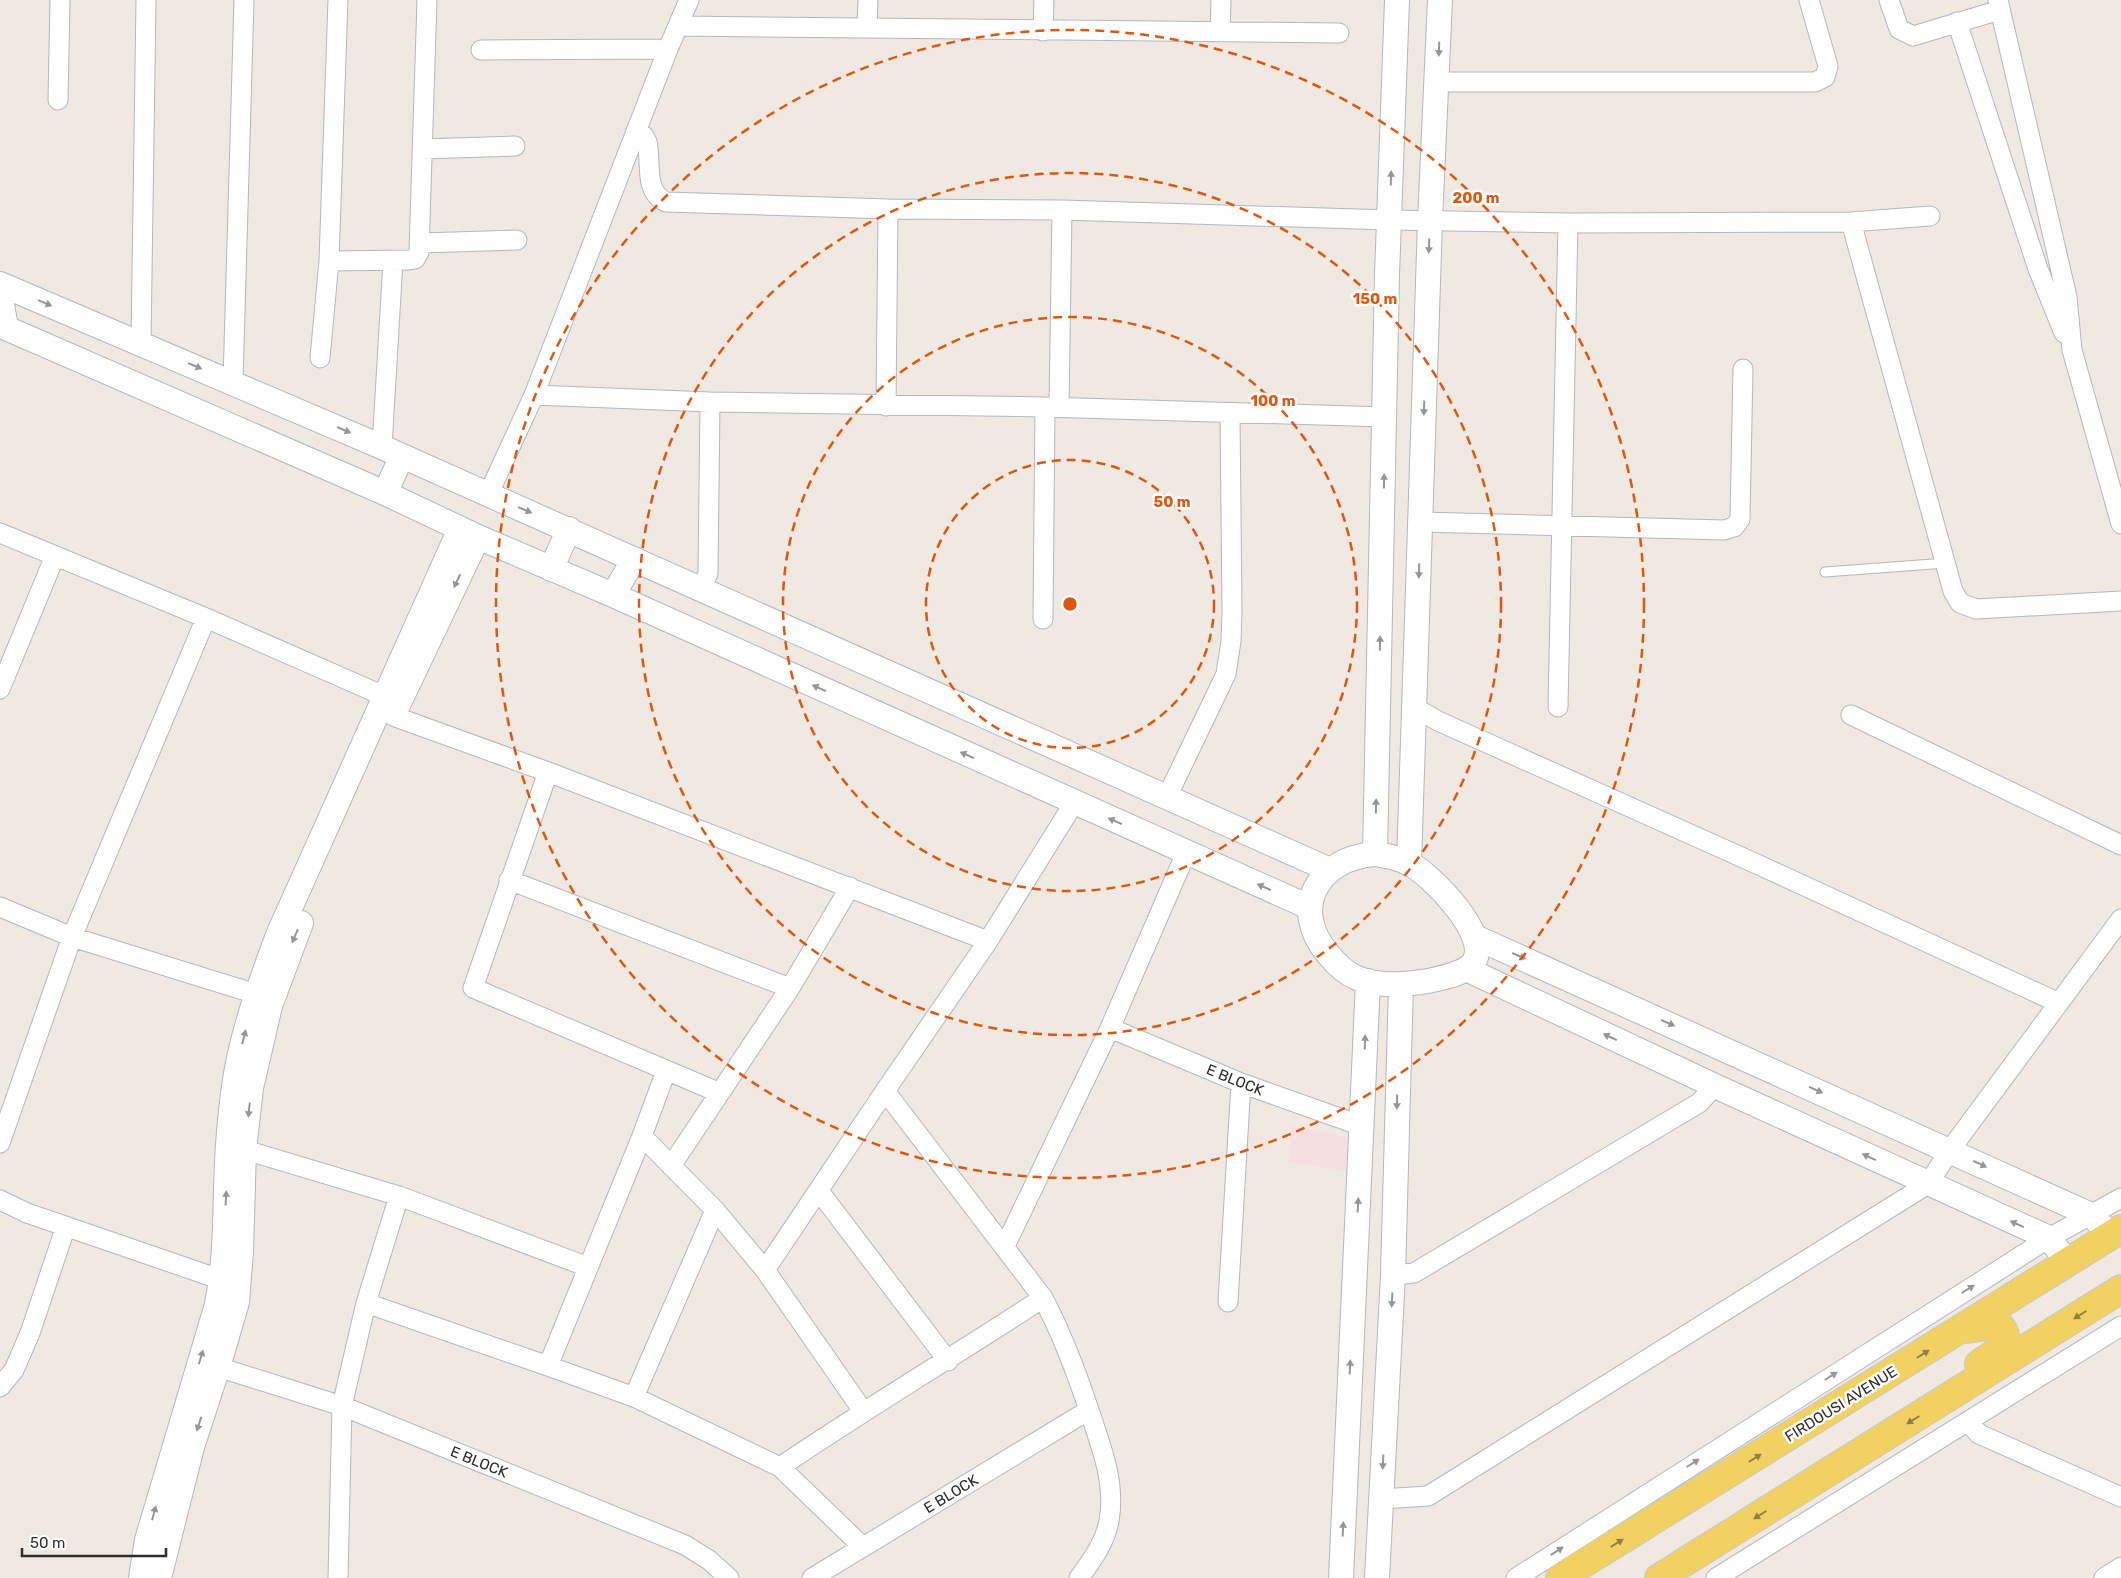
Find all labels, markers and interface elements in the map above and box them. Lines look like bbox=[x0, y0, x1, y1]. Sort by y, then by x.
one-way arrow bbox=[1434, 41, 1442, 57]
one-way arrow bbox=[1387, 170, 1395, 186]
text: 200 m bbox=[1452, 189, 1500, 207]
one-way arrow bbox=[1425, 238, 1433, 254]
text: 150 m bbox=[1353, 290, 1397, 308]
one-way arrow bbox=[38, 299, 53, 307]
one-way arrow bbox=[188, 362, 203, 370]
text: 100 m bbox=[1251, 392, 1295, 410]
one-way arrow bbox=[1420, 401, 1428, 417]
one-way arrow bbox=[337, 427, 351, 435]
one-way arrow bbox=[1380, 472, 1388, 488]
text: 50 m bbox=[1154, 493, 1190, 511]
one-way arrow bbox=[518, 507, 532, 515]
one-way arrow bbox=[1414, 563, 1422, 579]
one-way arrow bbox=[452, 574, 460, 588]
centre of rings bbox=[1061, 595, 1079, 613]
one-way arrow bbox=[1376, 635, 1384, 651]
one-way arrow bbox=[812, 684, 826, 692]
one-way arrow bbox=[960, 750, 974, 758]
one-way arrow bbox=[1372, 797, 1380, 813]
one-way arrow bbox=[1108, 817, 1122, 825]
one-way arrow bbox=[1257, 883, 1271, 891]
one-way arrow bbox=[291, 929, 299, 944]
one-way arrow bbox=[1512, 953, 1526, 961]
one-way arrow bbox=[1661, 1019, 1675, 1027]
one-way arrow bbox=[240, 1029, 248, 1044]
one-way arrow bbox=[1603, 1033, 1617, 1041]
one-way arrow bbox=[1362, 1034, 1370, 1050]
street label: E BLOCK bbox=[1204, 1060, 1266, 1100]
one-way arrow bbox=[1809, 1086, 1823, 1094]
one-way arrow bbox=[1393, 1095, 1401, 1111]
one-way arrow bbox=[245, 1102, 253, 1118]
one-way arrow bbox=[1862, 1153, 1876, 1161]
one-way arrow bbox=[1973, 1160, 1987, 1168]
one-way arrow bbox=[222, 1190, 230, 1206]
one-way arrow bbox=[1354, 1196, 1362, 1212]
one-way arrow bbox=[2010, 1219, 2024, 1227]
one-way arrow bbox=[1961, 1284, 1975, 1294]
one-way arrow bbox=[1387, 1292, 1395, 1308]
one-way arrow bbox=[2073, 1310, 2086, 1320]
one-way arrow bbox=[1916, 1349, 1929, 1359]
one-way arrow bbox=[197, 1350, 205, 1365]
one-way arrow bbox=[1347, 1359, 1355, 1375]
street label: FIRDOUSI AVENUE bbox=[1782, 1362, 1900, 1446]
one-way arrow bbox=[1824, 1371, 1837, 1381]
one-way arrow bbox=[195, 1416, 203, 1431]
one-way arrow bbox=[1906, 1416, 1920, 1425]
street label: E BLOCK bbox=[448, 1442, 510, 1482]
one-way arrow bbox=[1748, 1453, 1761, 1462]
one-way arrow bbox=[1378, 1454, 1386, 1470]
one-way arrow bbox=[1687, 1458, 1700, 1468]
street label: E BLOCK bbox=[921, 1471, 981, 1517]
one-way arrow bbox=[150, 1506, 158, 1521]
one-way arrow bbox=[1753, 1511, 1767, 1520]
one-way arrow bbox=[1339, 1521, 1347, 1537]
scale bar bbox=[22, 1526, 166, 1558]
text: 50 m bbox=[30, 1534, 65, 1552]
one-way arrow bbox=[1610, 1539, 1623, 1548]
one-way arrow bbox=[1550, 1547, 1564, 1556]

